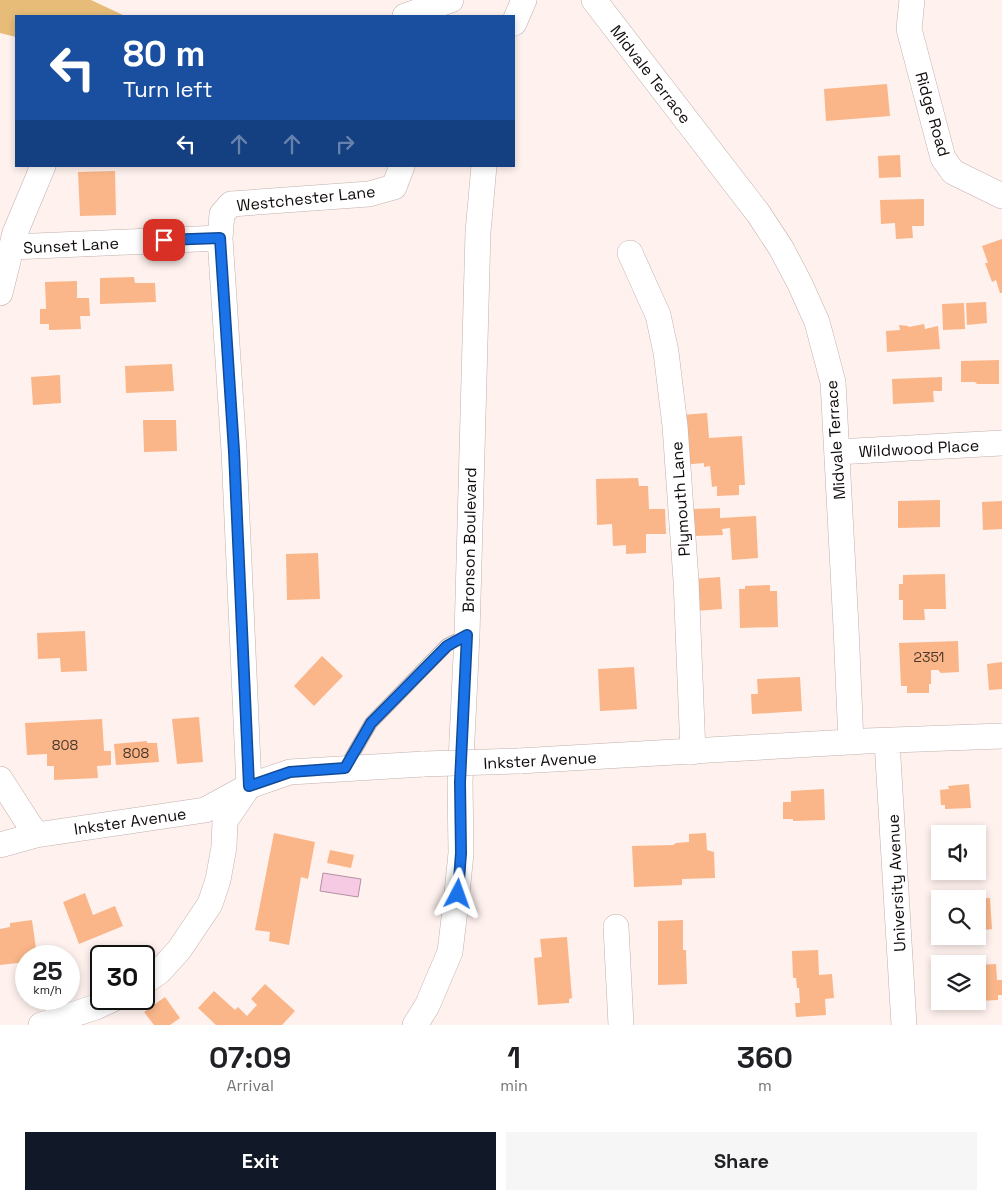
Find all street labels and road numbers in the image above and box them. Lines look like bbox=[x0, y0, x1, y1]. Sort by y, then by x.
street label: Midvale Terrace bbox=[605, 21, 696, 128]
street label: Ridge Road bbox=[910, 69, 955, 159]
street label: Westchester Lane bbox=[236, 181, 377, 216]
street label: Sunset Lane bbox=[23, 233, 119, 258]
street label: Midvale Terrace bbox=[821, 379, 850, 500]
street label: Wildwood Place bbox=[858, 435, 980, 462]
street label: Plymouth Lane bbox=[666, 441, 695, 557]
street label: Bronson Boulevard bbox=[458, 467, 481, 613]
street label: Inkster Avenue bbox=[483, 747, 597, 774]
street label: Inkster Avenue bbox=[72, 803, 188, 840]
street label: University Avenue bbox=[882, 814, 911, 952]

